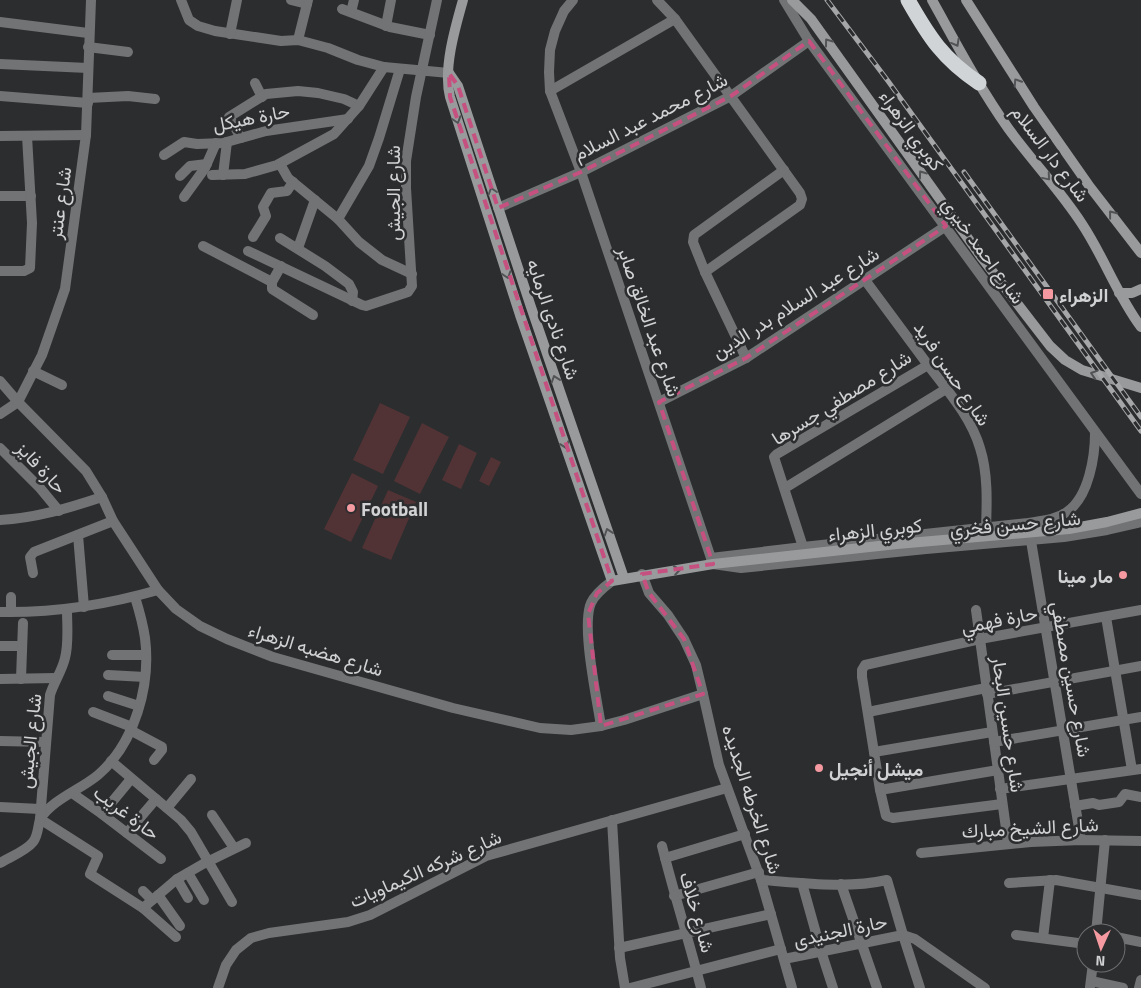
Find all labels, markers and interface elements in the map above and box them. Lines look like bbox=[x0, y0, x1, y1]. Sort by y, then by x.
one-way arrow bbox=[950, 37, 960, 46]
one-way arrow bbox=[825, 38, 834, 48]
street label: شارع محمد عبد السلام bbox=[568, 64, 732, 168]
one-way arrow bbox=[1014, 78, 1023, 88]
street label: كوبري الزهراء bbox=[871, 83, 952, 178]
street label: حارة هيكل bbox=[210, 95, 292, 139]
street label: شارع دار السلام bbox=[1005, 98, 1097, 208]
one-way arrow bbox=[451, 116, 461, 124]
street label: شارع الجيش bbox=[378, 145, 407, 241]
street label: شارع عنتر bbox=[39, 165, 78, 242]
one-way arrow bbox=[919, 170, 928, 180]
one-way arrow bbox=[1042, 171, 1051, 180]
one-way arrow bbox=[488, 188, 498, 196]
street label: شارع احمد خيري bbox=[934, 191, 1033, 311]
one-way arrow bbox=[1109, 210, 1118, 220]
street label: شارع عبد السلام بدر الدين bbox=[706, 239, 884, 365]
street label: شارع عبد الخالق صابر bbox=[610, 241, 689, 400]
street label: شارع نادى الرمايه bbox=[520, 255, 588, 383]
one-way arrow bbox=[502, 270, 512, 279]
place label: الزهراء bbox=[1059, 280, 1108, 309]
marker: الزهراء bbox=[1041, 287, 1055, 301]
street label: شارع حسن فريد bbox=[907, 315, 999, 431]
street label: شارع مصطفي جسرها bbox=[765, 342, 918, 454]
one-way arrow bbox=[1091, 370, 1099, 380]
one-way arrow bbox=[551, 375, 561, 383]
street label: حارة فايز bbox=[9, 433, 74, 500]
one-way arrow bbox=[559, 441, 569, 449]
place label: Football bbox=[361, 494, 428, 523]
marker: Football bbox=[345, 502, 357, 514]
street label: شارع حسن فخري bbox=[948, 503, 1082, 545]
street label: كوبري الزهراء bbox=[826, 510, 924, 550]
one-way arrow bbox=[604, 529, 614, 537]
place label: مار مينا bbox=[1058, 561, 1113, 590]
one-way arrow bbox=[672, 565, 681, 575]
marker: مار مينا bbox=[1117, 569, 1129, 581]
street label: حارة فهمي bbox=[958, 597, 1040, 643]
street label: شارع حسين مصطفي bbox=[1042, 599, 1100, 760]
street label: شارع هضبه الزهراء bbox=[245, 615, 387, 683]
street label: شارع حسين البحار bbox=[985, 653, 1033, 794]
street label: شارع الجيش bbox=[10, 692, 48, 790]
street label: شارع الخرطه الجديده bbox=[715, 721, 791, 877]
place label: ميشل أنجيل bbox=[829, 754, 923, 783]
marker: ميشل أنجيل bbox=[813, 762, 825, 774]
street label: حارة غريب bbox=[88, 777, 166, 847]
street label: شارع الشيخ مبارك bbox=[961, 809, 1099, 845]
street label: شارع شركه الكيماويات bbox=[344, 821, 506, 915]
street label: شارع خلاف bbox=[673, 868, 723, 956]
street label: حارة الجنيدى bbox=[790, 906, 890, 954]
north arrow bbox=[1076, 923, 1126, 973]
text: N bbox=[1095, 951, 1106, 972]

